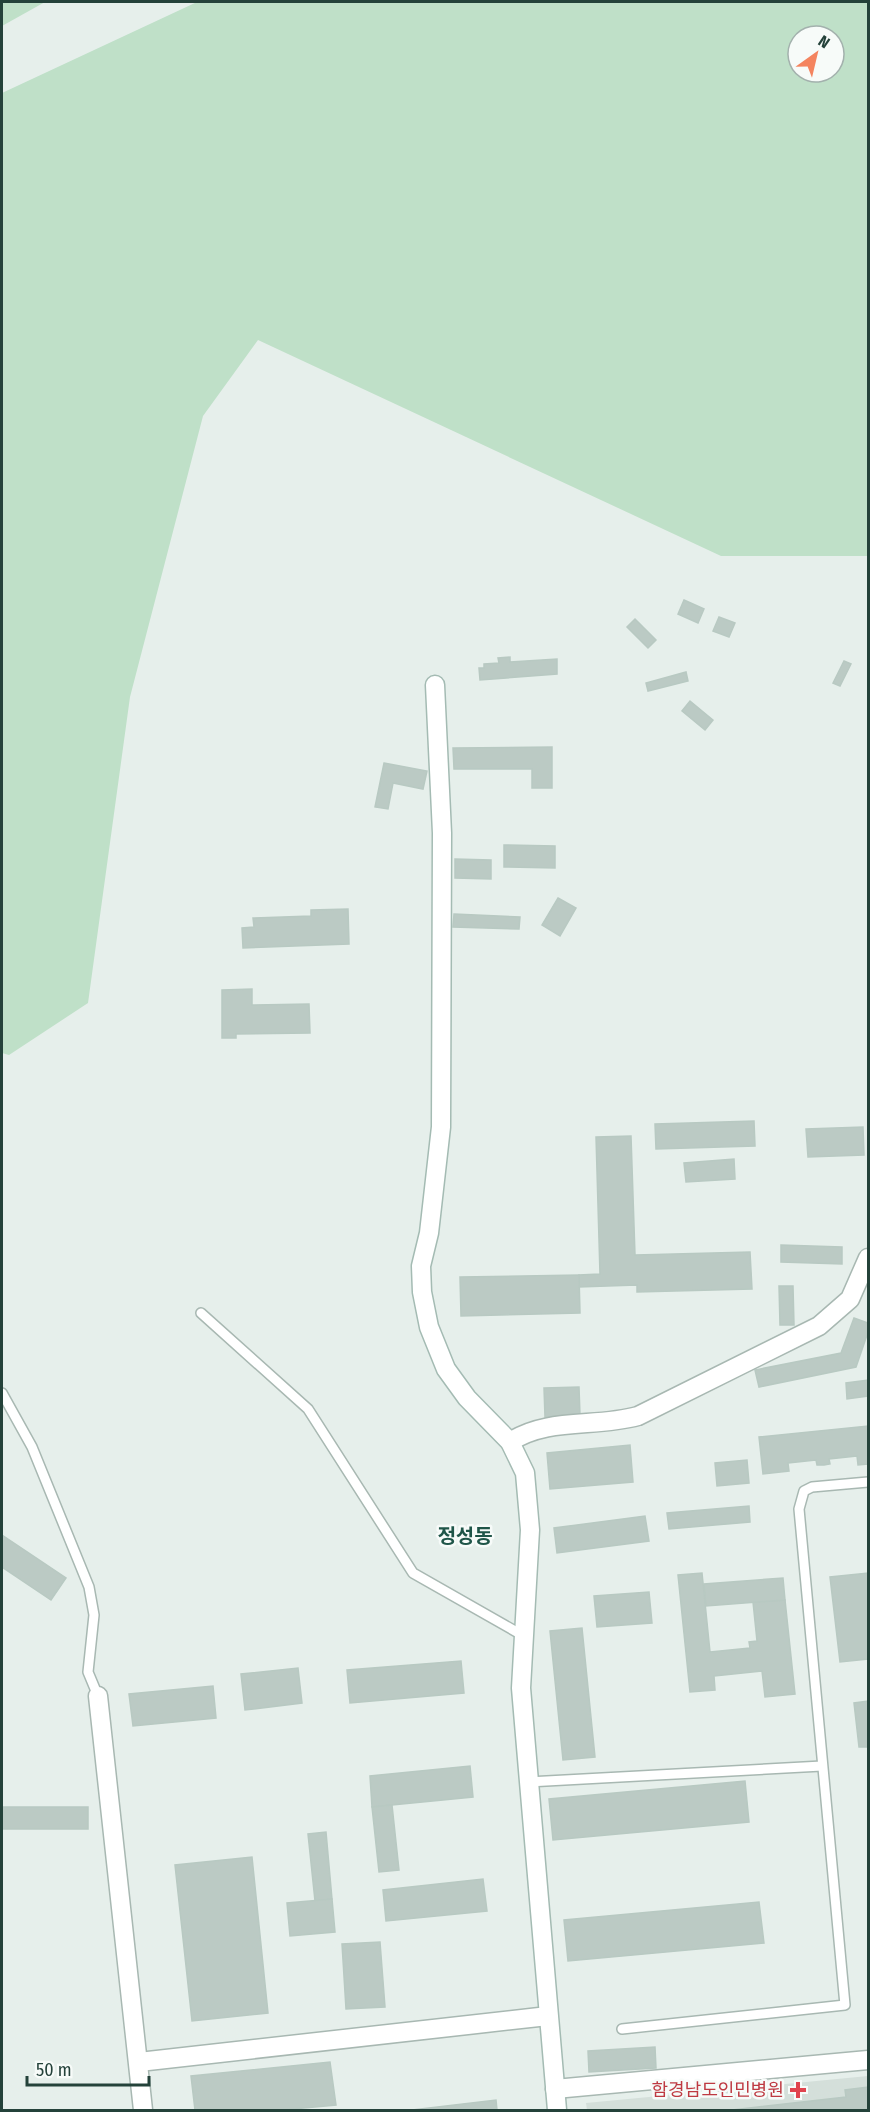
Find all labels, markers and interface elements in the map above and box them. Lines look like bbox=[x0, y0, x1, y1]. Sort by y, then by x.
north arrow bbox=[786, 24, 846, 84]
text: N bbox=[815, 31, 833, 53]
district label: 정성동 bbox=[437, 1524, 493, 1548]
scale bar bbox=[27, 2049, 148, 2087]
text: 50 m bbox=[36, 2059, 72, 2081]
place label: 함경남도인민병원 bbox=[652, 2079, 784, 2101]
marker: 함경남도인민병원 bbox=[789, 2081, 807, 2099]

